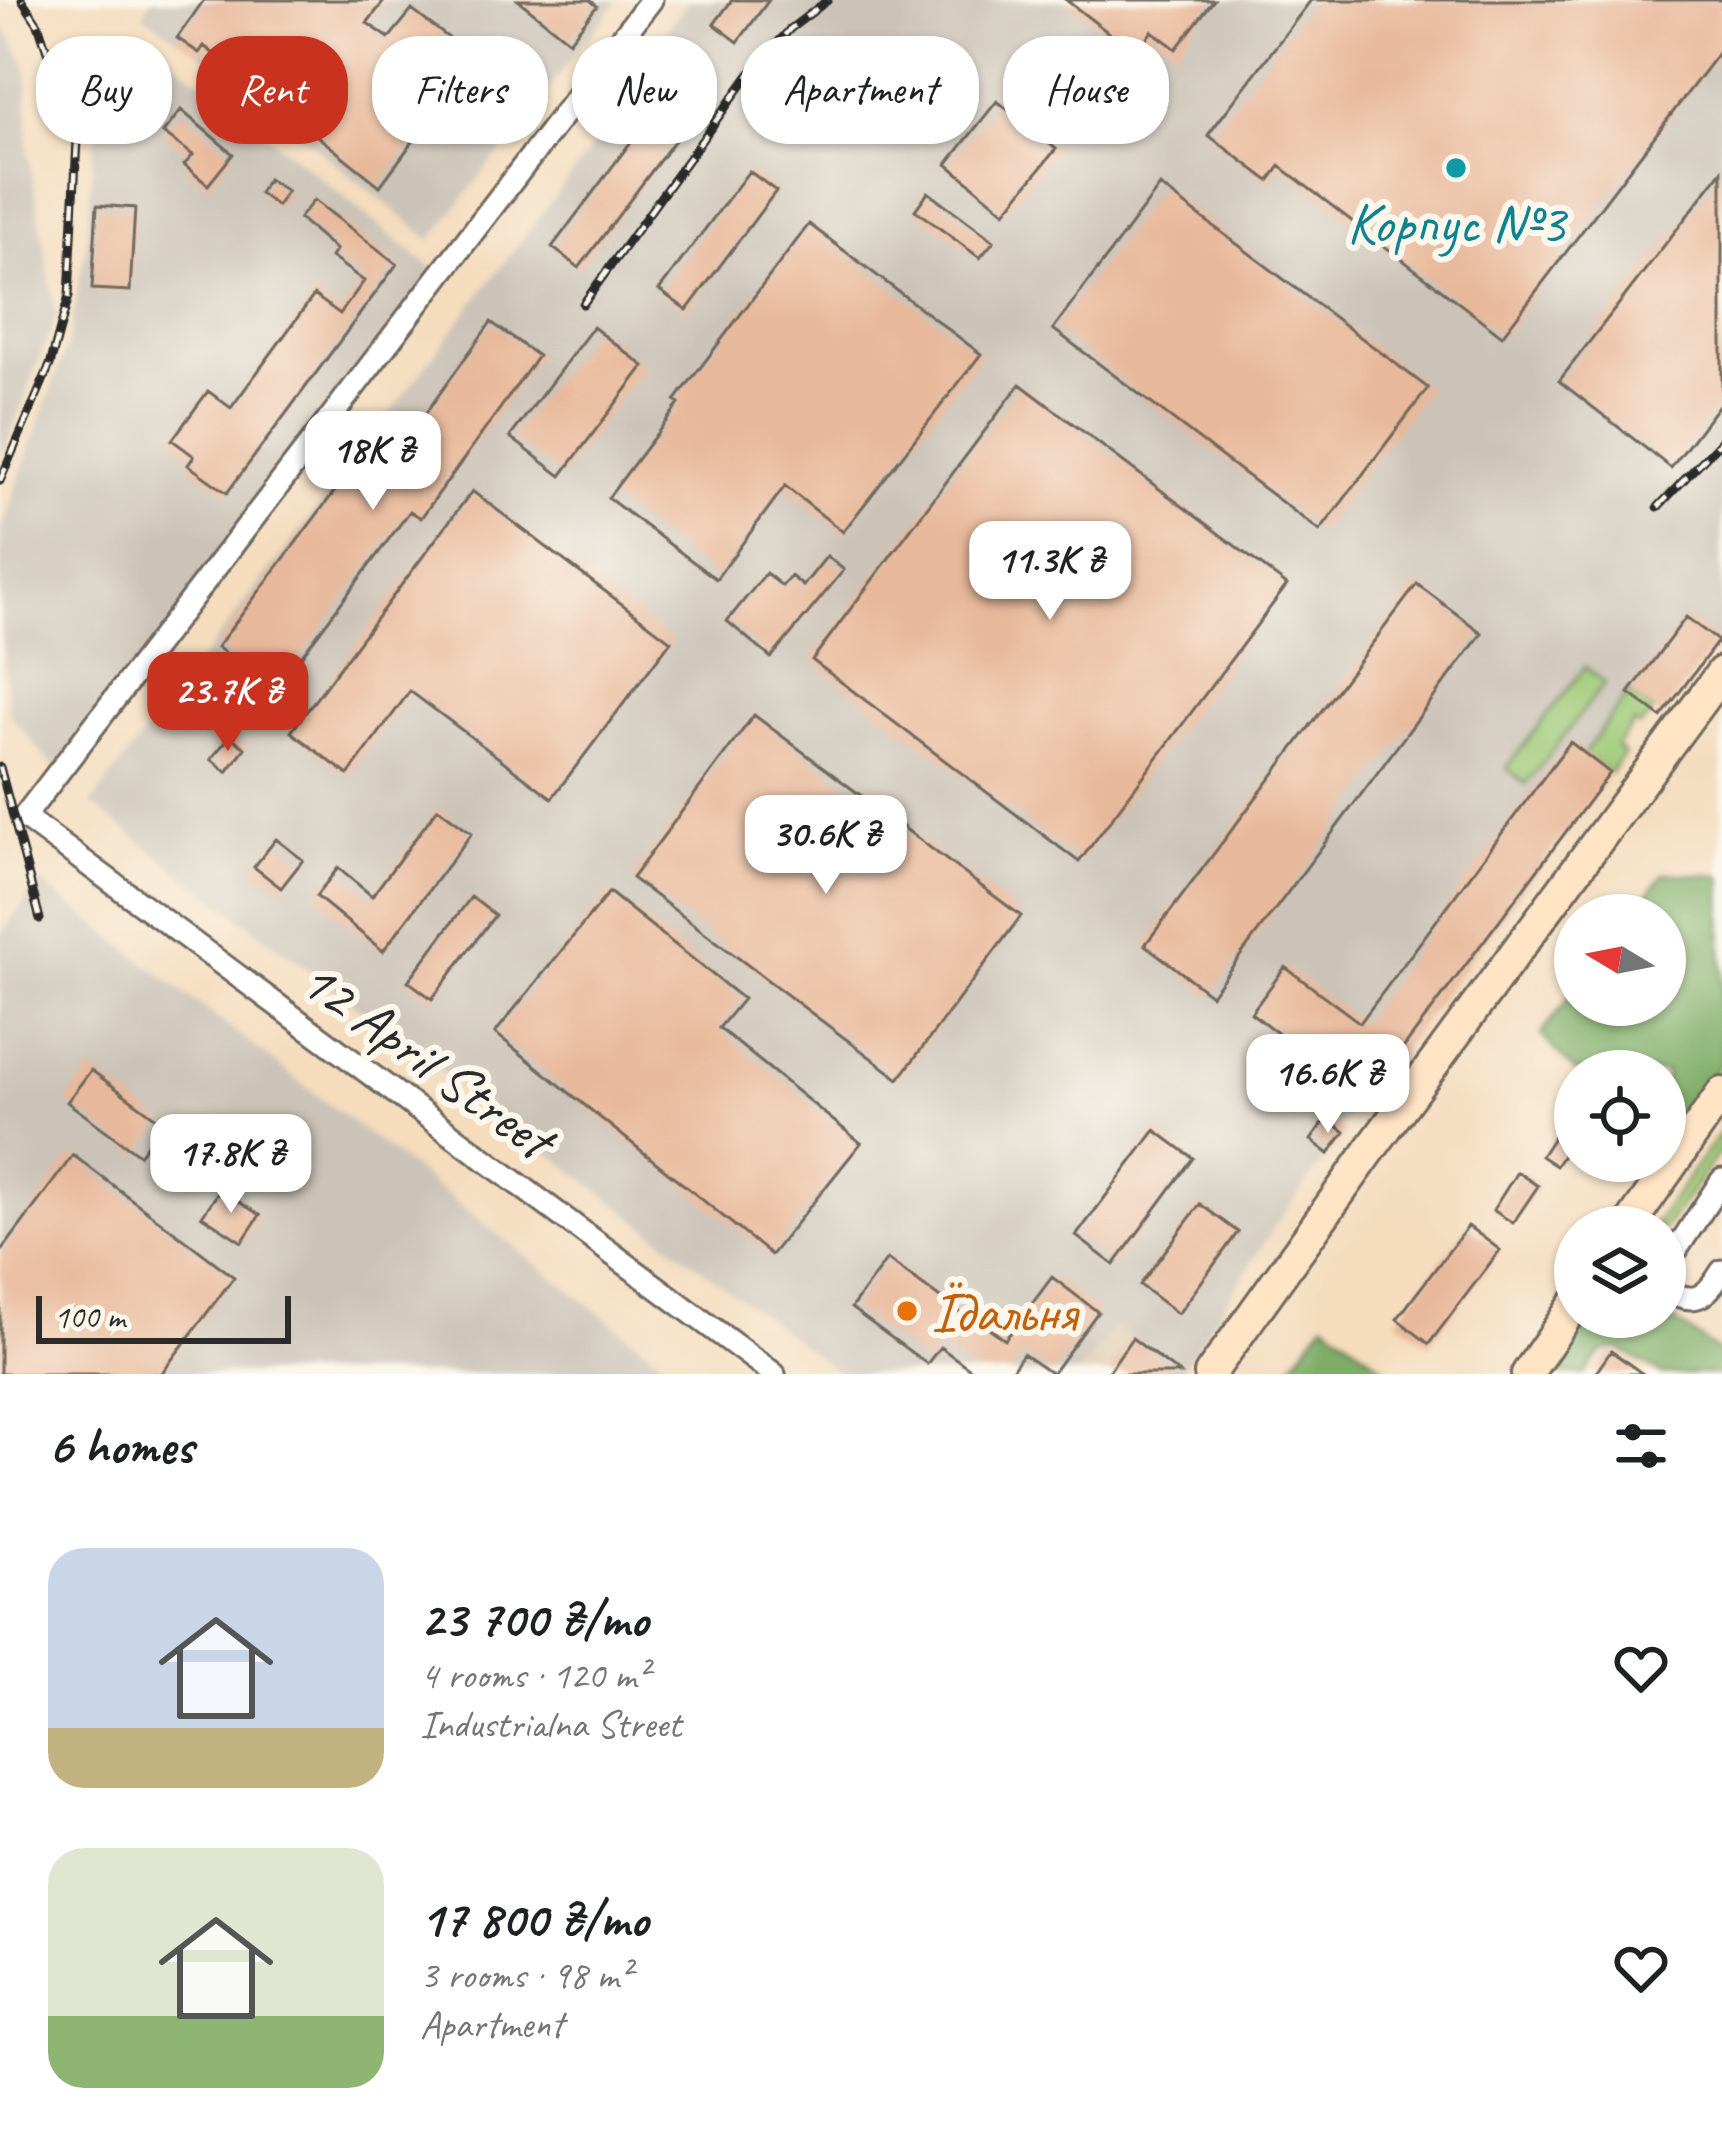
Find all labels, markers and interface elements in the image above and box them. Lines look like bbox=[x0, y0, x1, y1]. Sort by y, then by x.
chip: Buy bbox=[36, 36, 172, 144]
chip: Rent bbox=[196, 36, 348, 144]
chip: Filters bbox=[372, 36, 548, 144]
chip: New bbox=[572, 36, 717, 144]
chip: Apartment bbox=[741, 36, 979, 144]
chip: House bbox=[1003, 36, 1169, 144]
marker: Корпус №3 bbox=[1443, 155, 1469, 181]
place label: Корпус №3 bbox=[1347, 187, 1568, 259]
pin: 18K ₴ bbox=[289, 411, 457, 513]
text: 18K ₴ bbox=[332, 425, 414, 474]
pin: 11.3K ₴ bbox=[939, 521, 1161, 623]
text: 11.3K ₴ bbox=[996, 535, 1104, 584]
pin: 23.7K ₴ bbox=[117, 652, 339, 754]
text: 23.7K ₴ bbox=[174, 666, 282, 715]
pin: 30.6K ₴ bbox=[715, 795, 937, 897]
text: 30.6K ₴ bbox=[772, 809, 880, 858]
north arrow bbox=[1554, 894, 1686, 1026]
map controls bbox=[1554, 894, 1686, 1338]
street label: 12 April Street bbox=[286, 943, 572, 1179]
pin: 16.6K ₴ bbox=[1217, 1034, 1439, 1136]
text: 16.6K ₴ bbox=[1273, 1048, 1383, 1097]
button: locate bbox=[1554, 1050, 1686, 1182]
pin: 17.8K ₴ bbox=[120, 1114, 342, 1216]
text: 17.8K ₴ bbox=[177, 1128, 285, 1177]
button: layers bbox=[1554, 1206, 1686, 1338]
place label: Їдальня bbox=[931, 1276, 1081, 1348]
scale bar bbox=[36, 1290, 291, 1343]
text: 100 m bbox=[54, 1296, 125, 1338]
marker: Їдальня bbox=[894, 1298, 920, 1324]
icon: filters bbox=[1608, 1413, 1674, 1479]
text: 6 homes bbox=[48, 1414, 193, 1478]
text: 23 700 ₴/mo bbox=[420, 1587, 648, 1651]
icon: home bbox=[144, 1596, 288, 1740]
icon: heart bbox=[1608, 1635, 1674, 1701]
text: 4 rooms · 120 m² bbox=[420, 1651, 648, 1700]
text: Industrialna Street bbox=[420, 1700, 681, 1749]
text: 17 800 ₴/mo bbox=[420, 1887, 648, 1951]
icon: home bbox=[144, 1896, 288, 2040]
icon: heart bbox=[1608, 1935, 1674, 2001]
text: 3 rooms · 98 m² bbox=[420, 1951, 631, 2000]
text: Apartment bbox=[420, 2000, 563, 2049]

